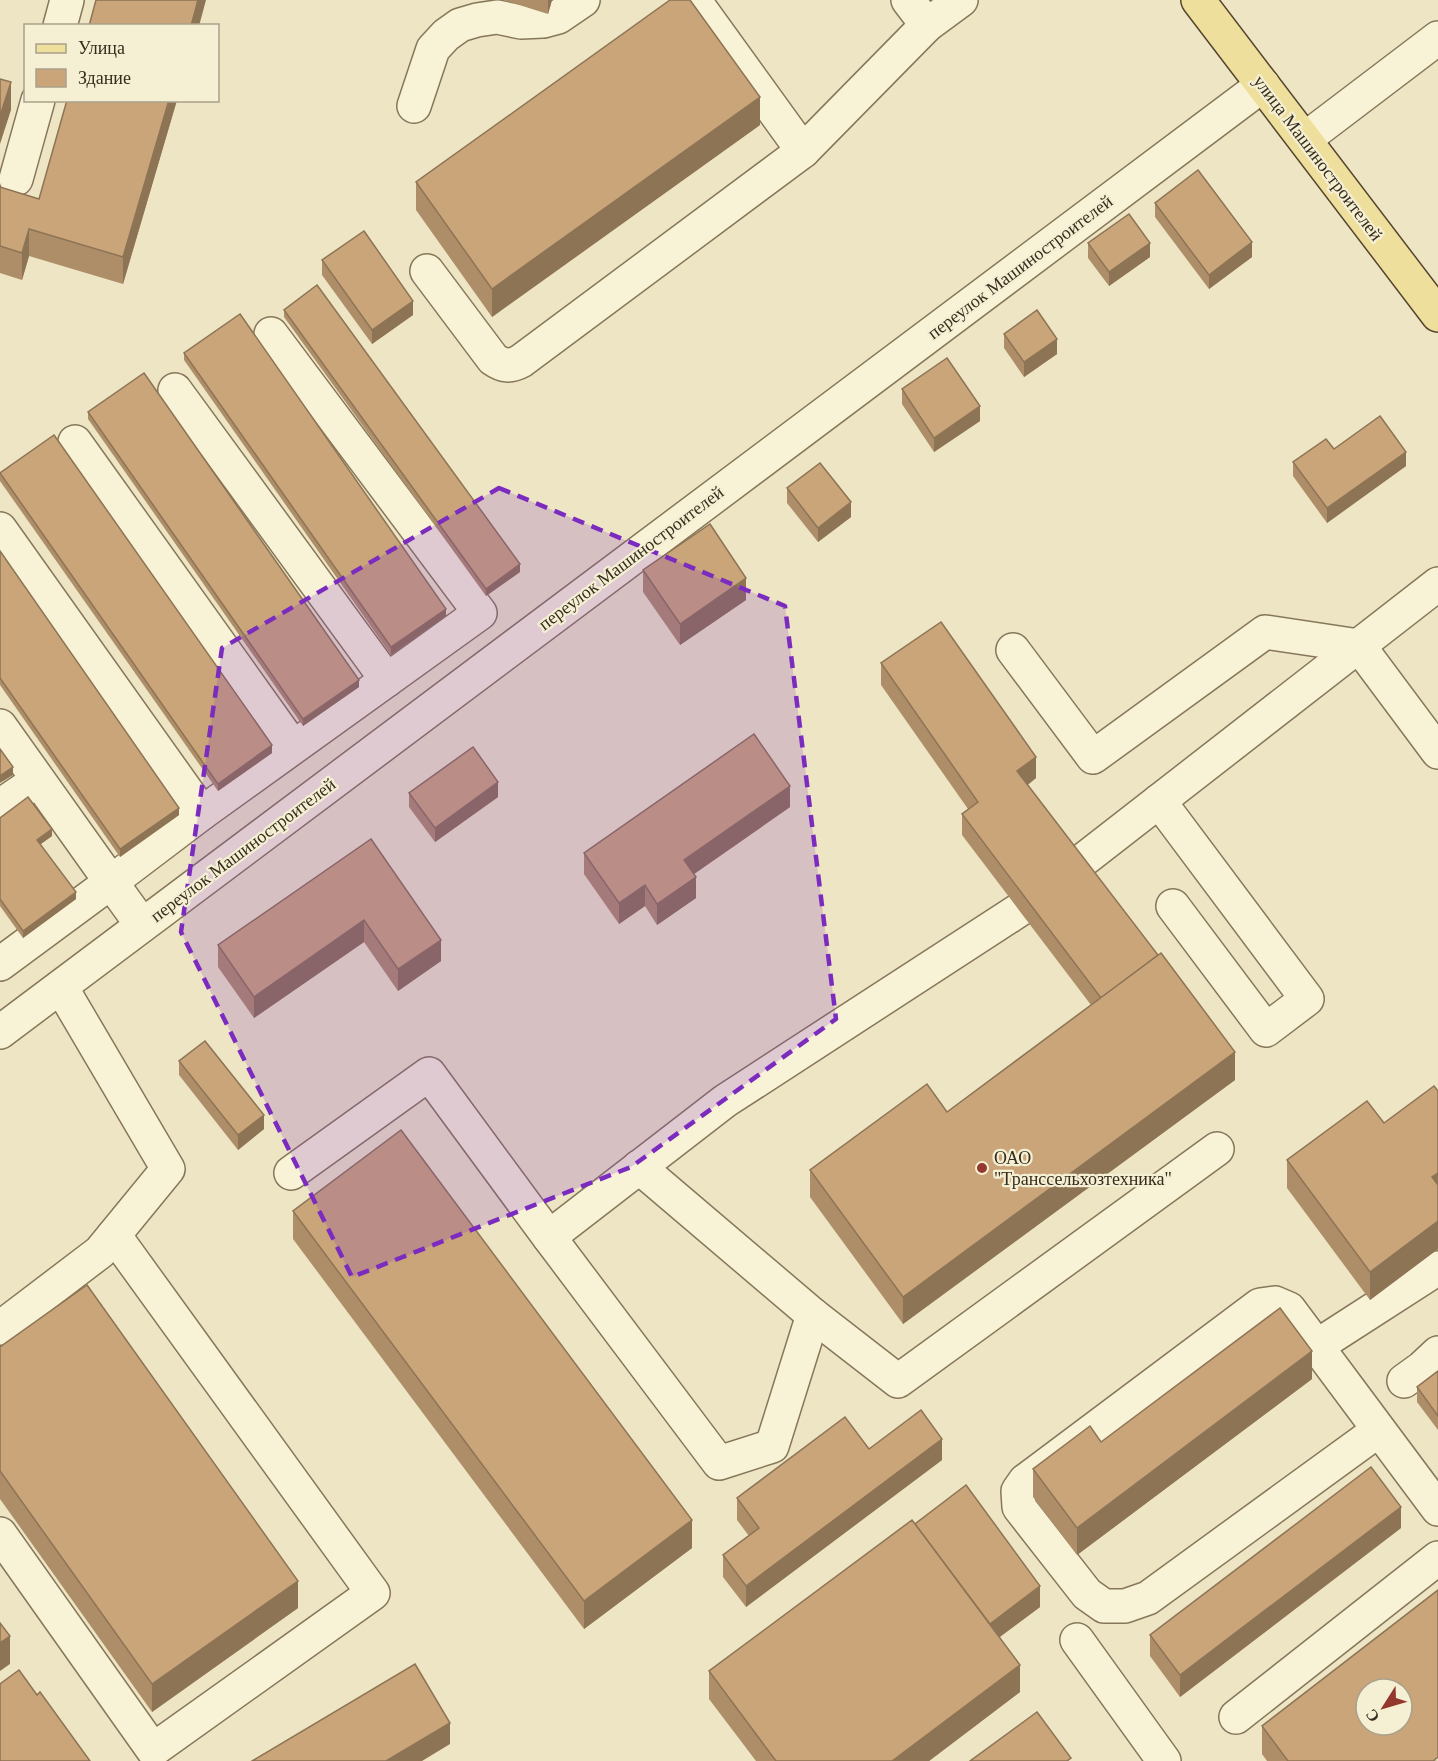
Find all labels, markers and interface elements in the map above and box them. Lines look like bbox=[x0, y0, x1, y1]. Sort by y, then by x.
legend bbox=[24, 24, 219, 102]
text: Улица bbox=[78, 38, 125, 58]
text: Здание bbox=[78, 68, 131, 88]
street label: улица Машиностроителей bbox=[1249, 71, 1387, 245]
street label: переулок Машиностроителей bbox=[924, 191, 1117, 343]
street label: переулок Машиностроителей bbox=[535, 482, 728, 634]
street label: переулок Машиностроителей bbox=[147, 774, 340, 926]
place label: ОАО "Транссельхозтехника" bbox=[994, 1148, 1172, 1189]
marker: ОАО "Транссельхозтехника" bbox=[975, 1161, 989, 1175]
north arrow bbox=[1354, 1677, 1414, 1737]
text: С bbox=[1362, 1706, 1383, 1725]

